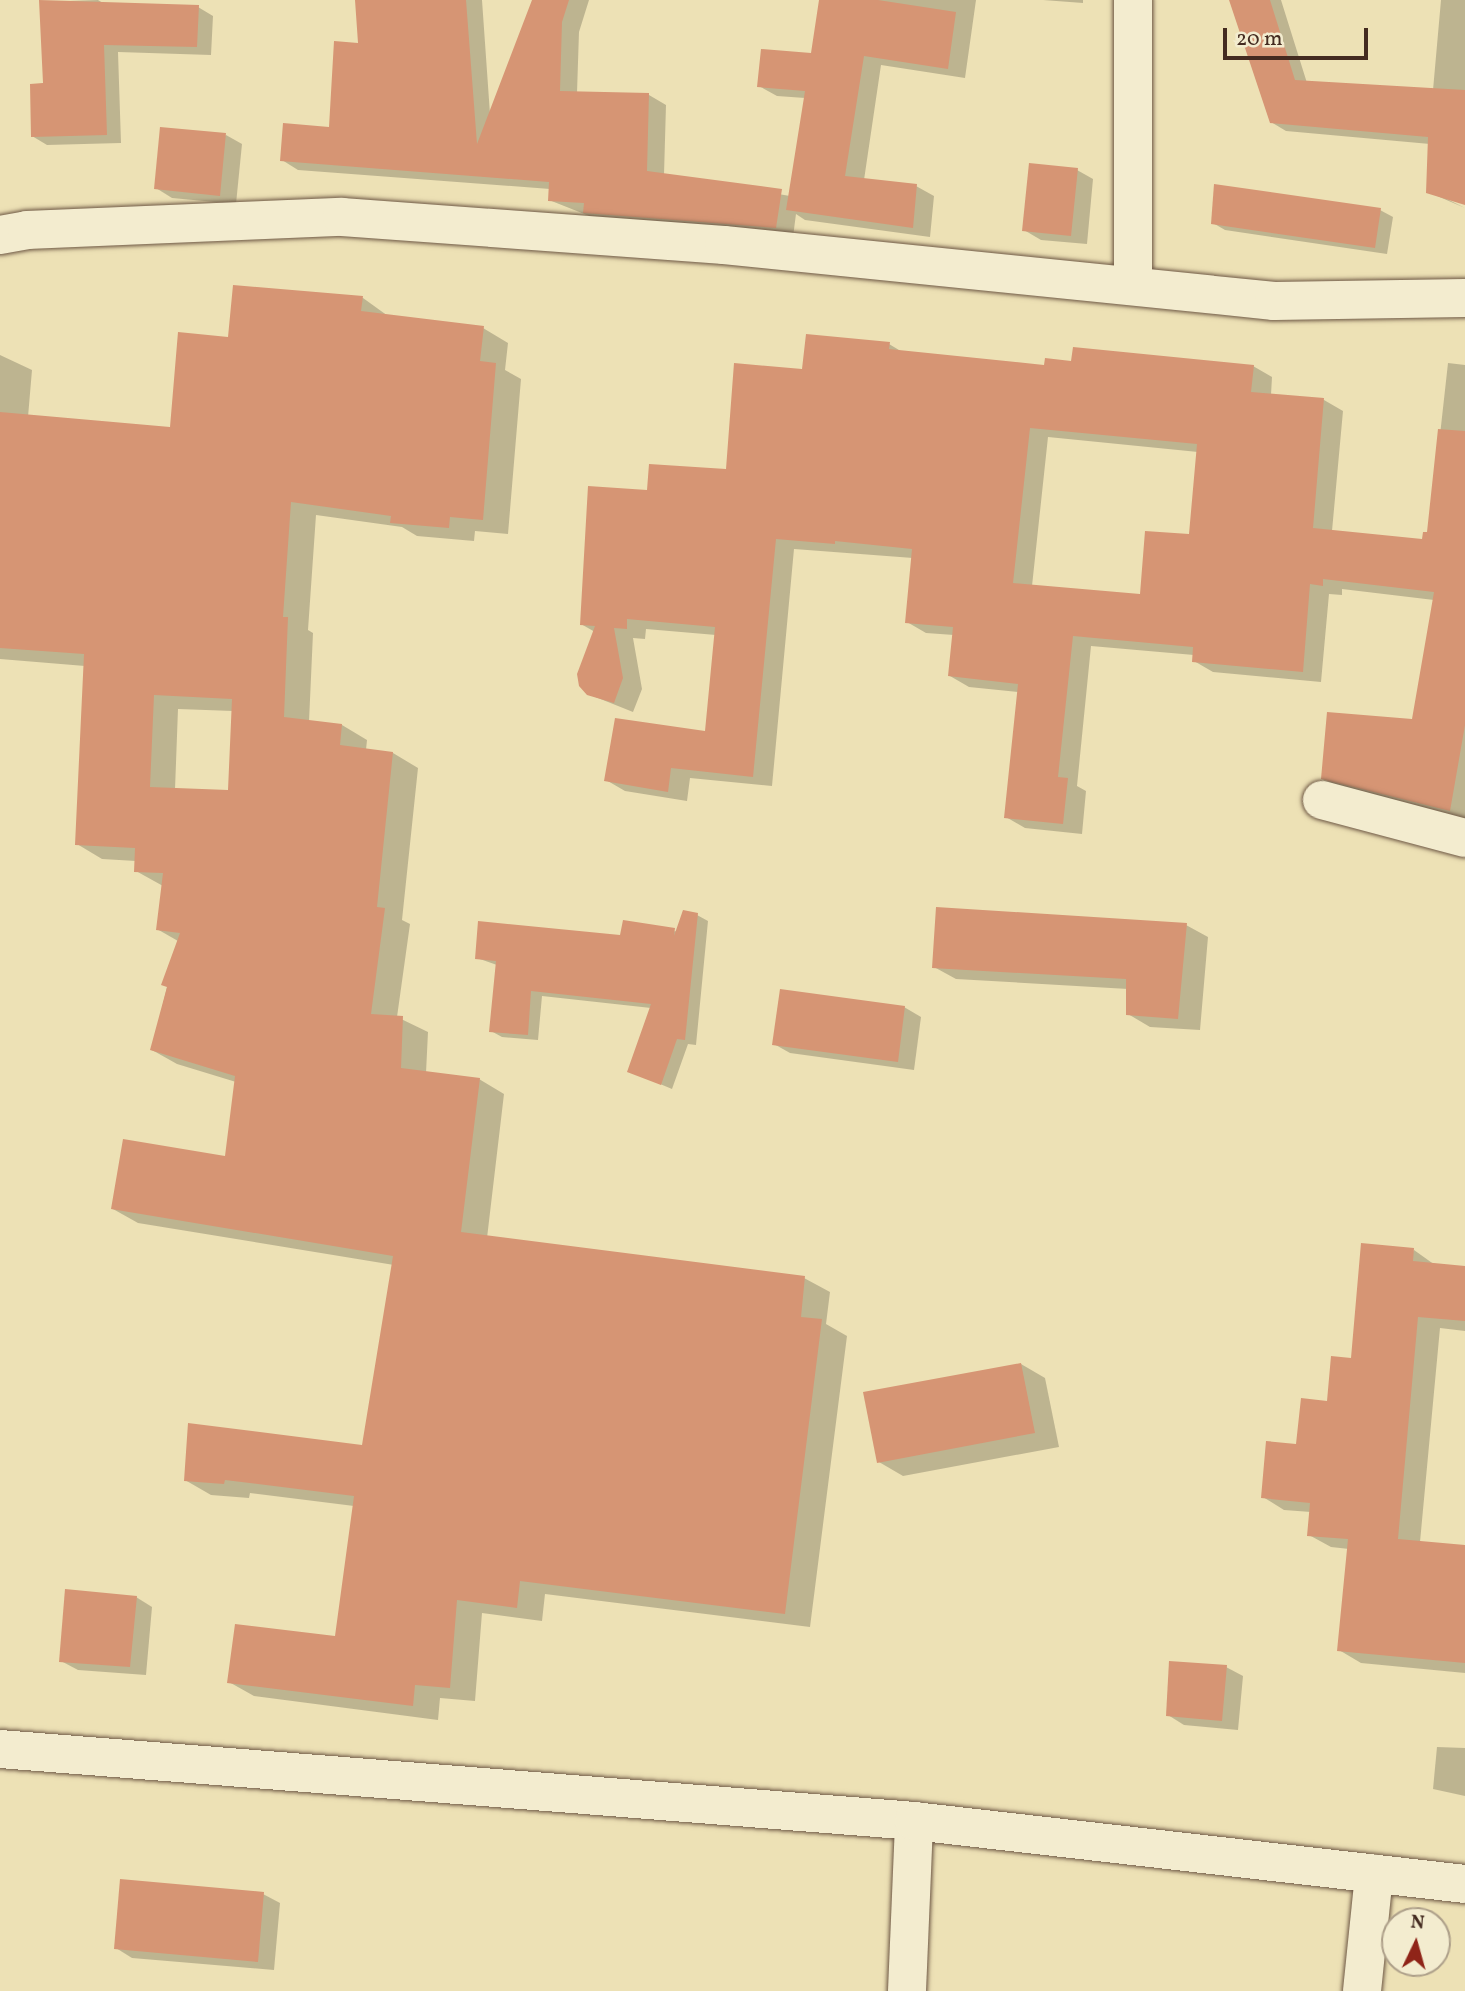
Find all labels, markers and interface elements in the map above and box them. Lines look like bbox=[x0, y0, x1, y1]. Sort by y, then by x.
scale bar bbox=[1227, 14, 1372, 58]
text: 20 m bbox=[1236, 25, 1282, 54]
north arrow bbox=[1381, 1907, 1451, 1977]
text: N bbox=[1410, 1910, 1426, 1937]

